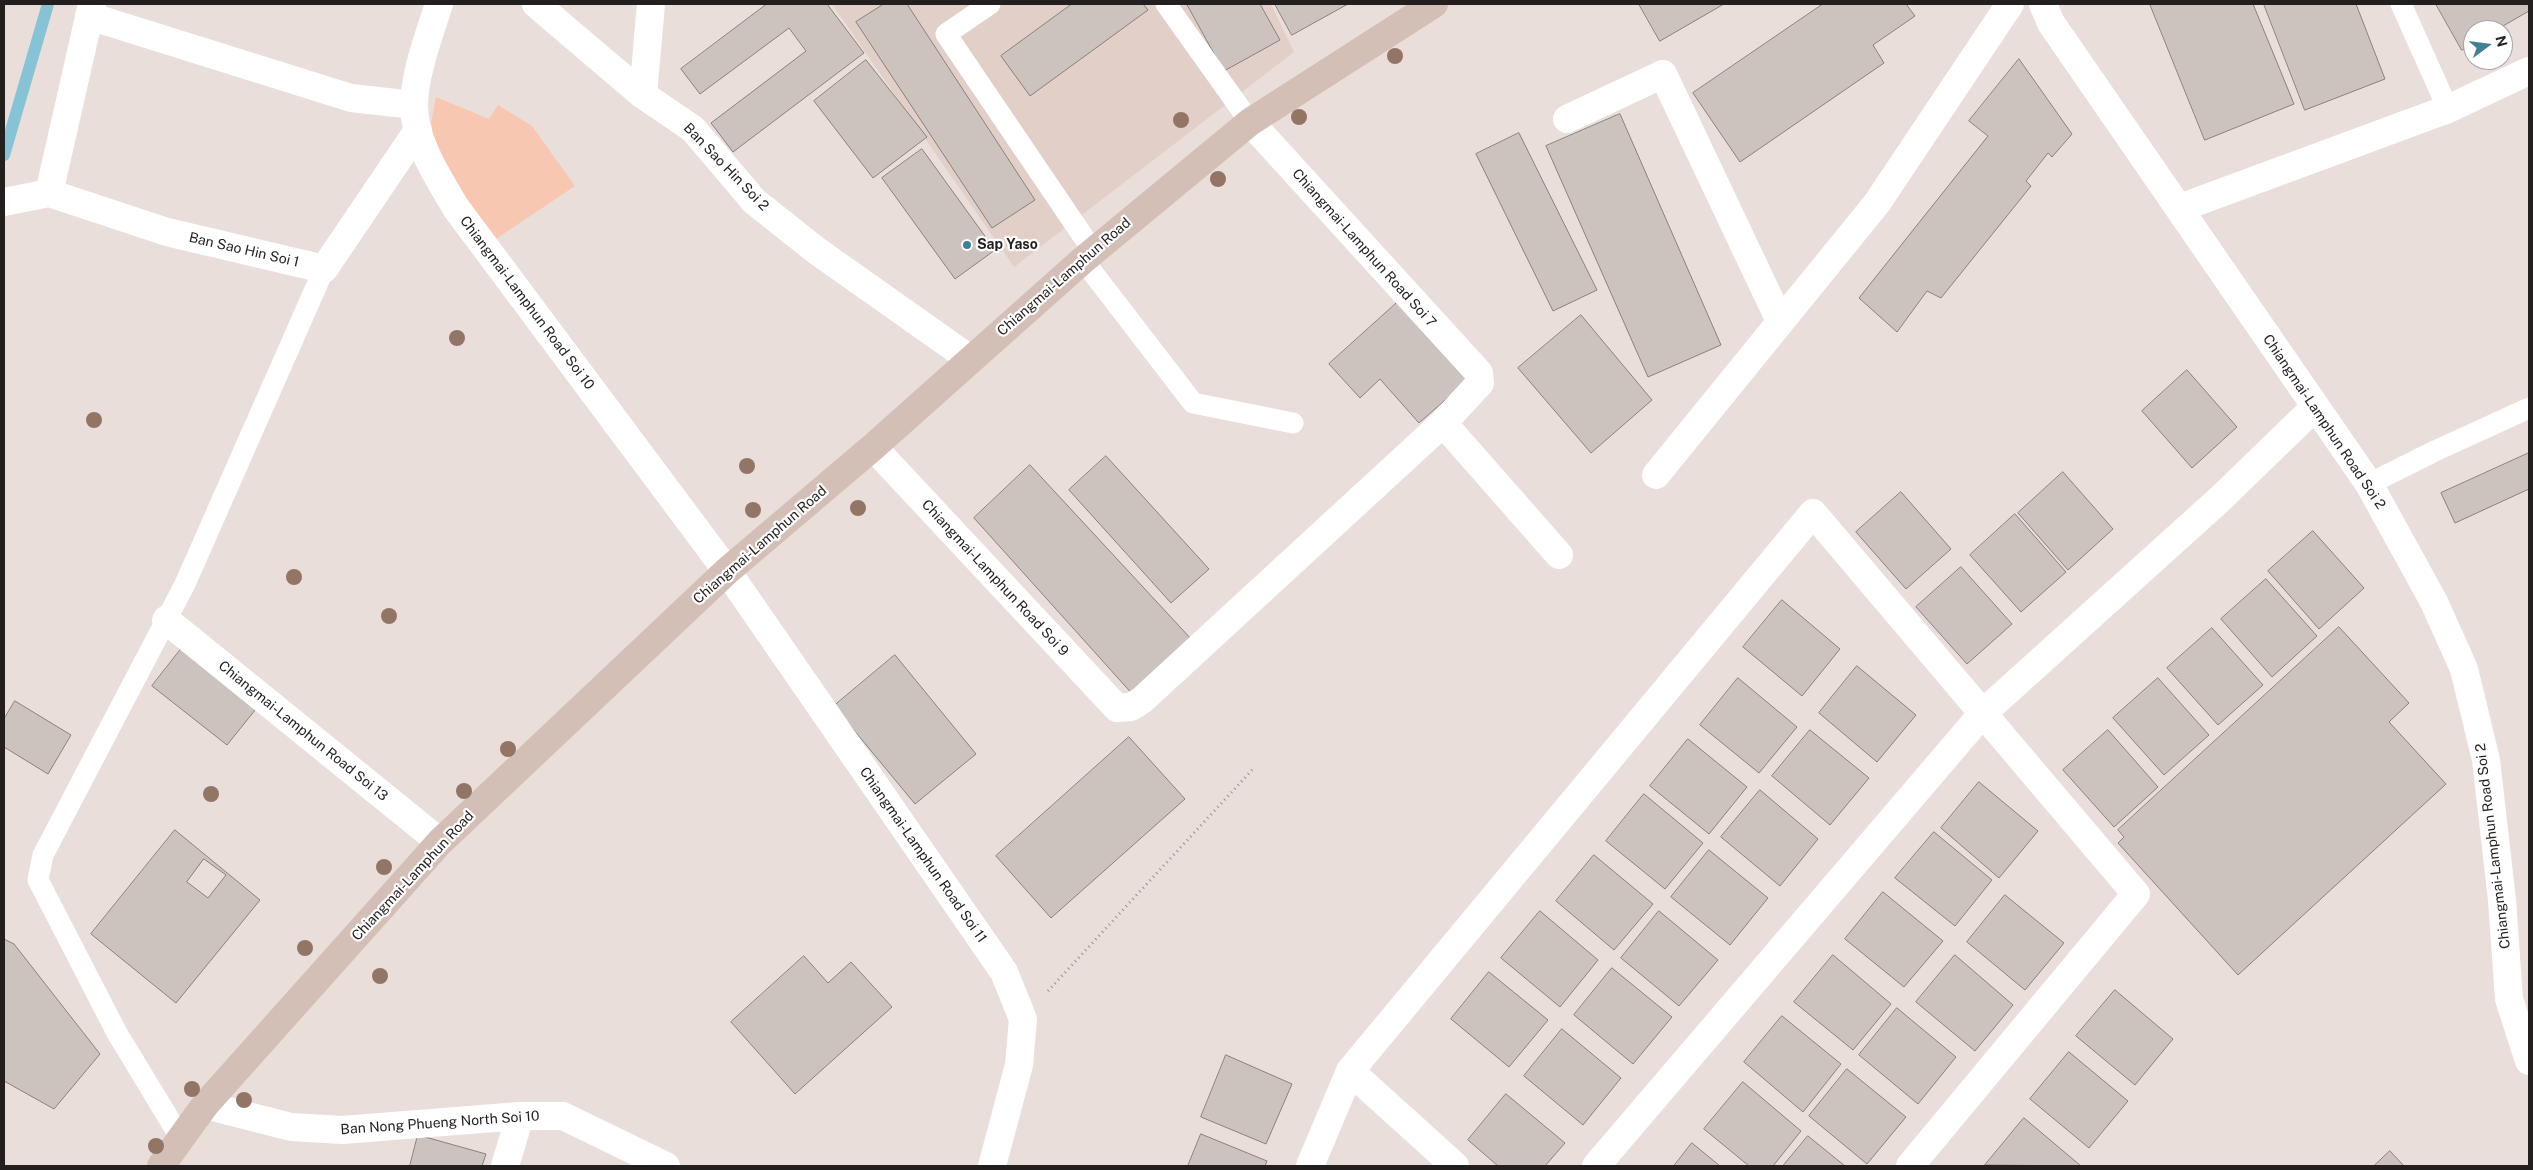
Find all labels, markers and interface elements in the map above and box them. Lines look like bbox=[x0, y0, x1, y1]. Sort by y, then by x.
north arrow bbox=[2463, 20, 2513, 70]
text: N bbox=[2492, 34, 2511, 49]
street label: Ban Sao Hin Soi 2 bbox=[680, 120, 772, 214]
street label: Chiangmai-Lamphun Road Soi 7 bbox=[1288, 165, 1440, 331]
street label: Chiangmai-Lamphun Road Soi 10 bbox=[456, 213, 598, 393]
street label: Chiangmai-Lamphun Road bbox=[994, 214, 1134, 340]
street label: Ban Sao Hin Soi 1 bbox=[187, 229, 301, 271]
place label: Sap Yaso bbox=[977, 237, 1038, 253]
marker: Sap Yaso bbox=[961, 239, 973, 251]
street label: Chiangmai-Lamphun Road Soi 2 bbox=[2259, 331, 2389, 513]
street label: Chiangmai-Lamphun Road bbox=[690, 482, 830, 608]
street label: Chiangmai-Lamphun Road Soi 9 bbox=[918, 496, 1072, 660]
street label: Chiangmai-Lamphun Road Soi 13 bbox=[215, 657, 391, 805]
street label: Chiangmai-Lamphun Road Soi 2 bbox=[2472, 742, 2514, 950]
street label: Chiangmai-Lamphun Road Soi 11 bbox=[856, 764, 990, 946]
street label: Chiangmai-Lamphun Road bbox=[348, 808, 478, 944]
street label: Ban Nong Phueng North Soi 10 bbox=[340, 1108, 540, 1138]

